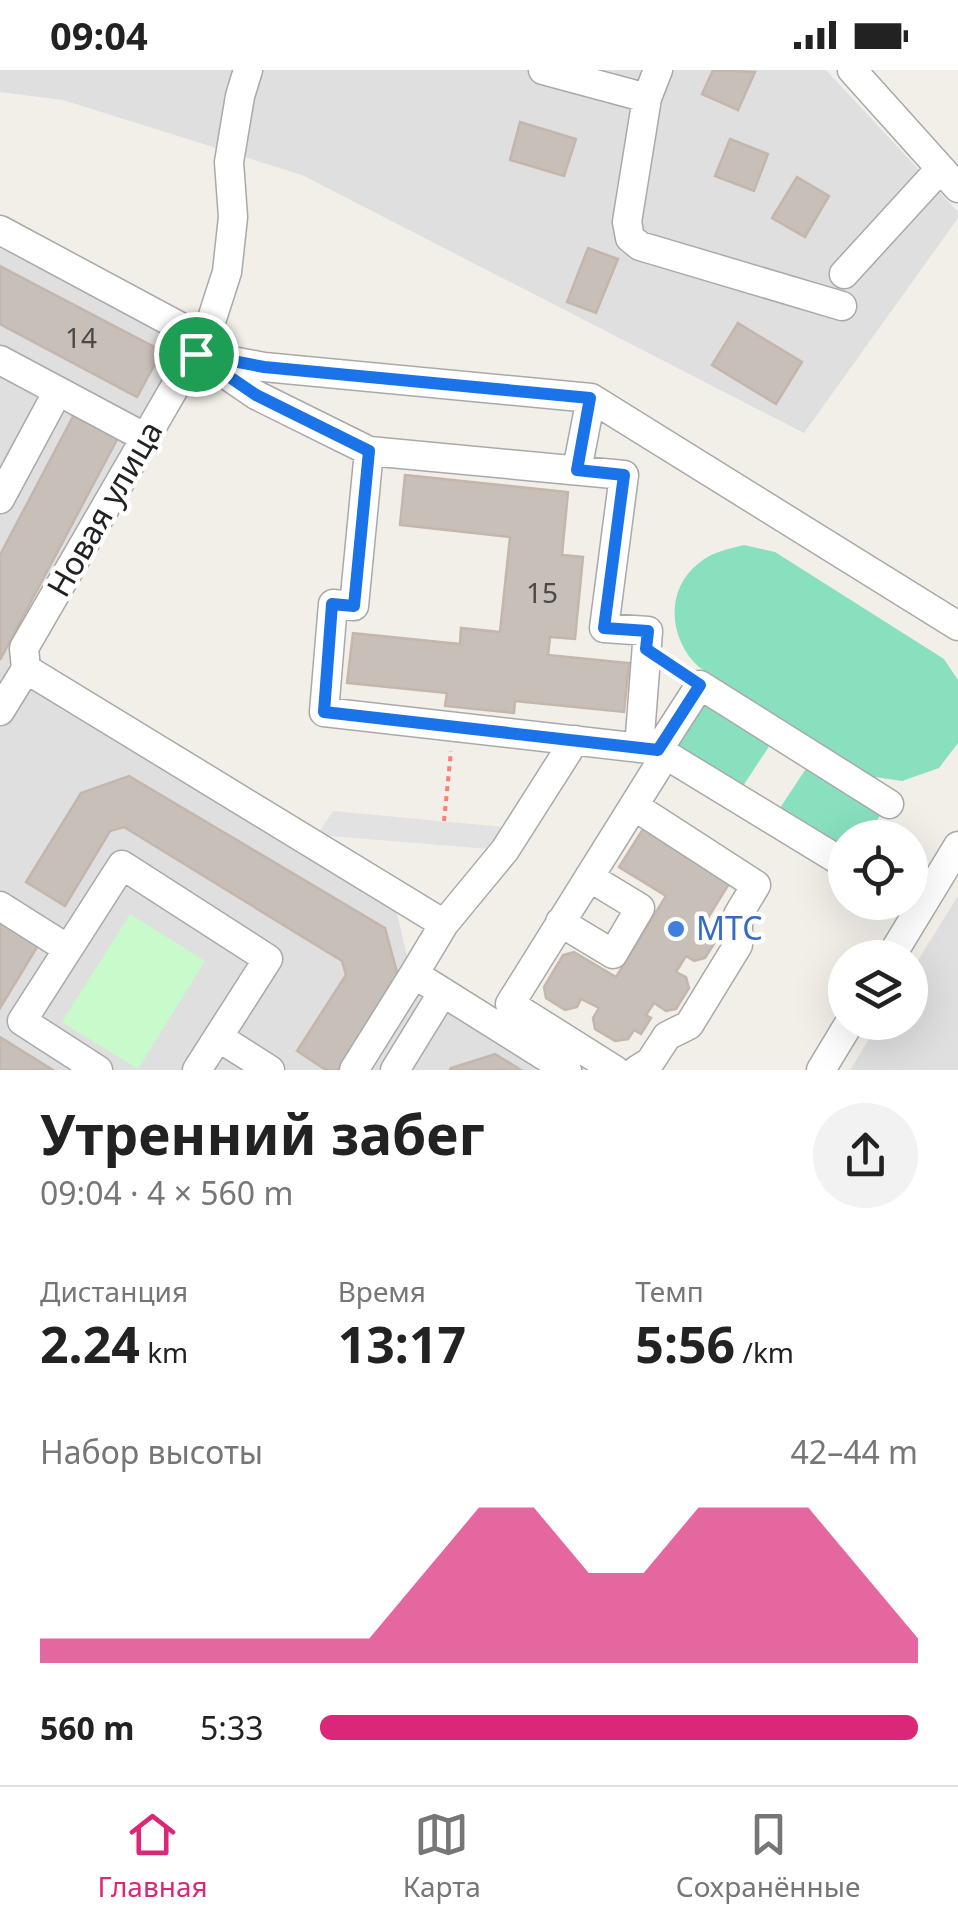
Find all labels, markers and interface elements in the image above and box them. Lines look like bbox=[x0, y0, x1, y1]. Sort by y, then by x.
text: 09:04 bbox=[50, 9, 148, 61]
pin bbox=[154, 312, 239, 397]
house number: 14 bbox=[65, 318, 97, 356]
icon: arrive bbox=[169, 327, 224, 382]
street label: Новая улица bbox=[36, 413, 171, 604]
house number: 15 bbox=[526, 573, 558, 611]
map controls bbox=[828, 820, 928, 1040]
button: locate bbox=[828, 820, 928, 920]
place label: МТС bbox=[696, 906, 763, 949]
marker: МТС bbox=[665, 918, 687, 940]
button: layers bbox=[828, 940, 928, 1040]
text: Утренний забег bbox=[40, 1096, 485, 1171]
button: share bbox=[813, 1103, 918, 1208]
text: 09:04 · 4 × 560 m bbox=[40, 1171, 293, 1214]
text: Дистанция bbox=[40, 1272, 188, 1310]
text: Время bbox=[338, 1272, 426, 1310]
text: Темп bbox=[635, 1272, 704, 1310]
text: 2.24 bbox=[40, 1310, 140, 1378]
text: 13:17 bbox=[338, 1310, 466, 1378]
text: 5:56 bbox=[635, 1310, 735, 1378]
text: km bbox=[140, 1333, 188, 1371]
text: /km bbox=[735, 1333, 794, 1371]
text: Набор высоты bbox=[40, 1430, 263, 1473]
text: 42–44 m bbox=[791, 1430, 918, 1473]
text: 560 m bbox=[40, 1706, 134, 1749]
text: 5:33 bbox=[200, 1706, 264, 1749]
tab: Главная bbox=[98, 1807, 208, 1905]
tab: Карта bbox=[403, 1807, 481, 1905]
tab: Сохранённые bbox=[676, 1807, 860, 1905]

